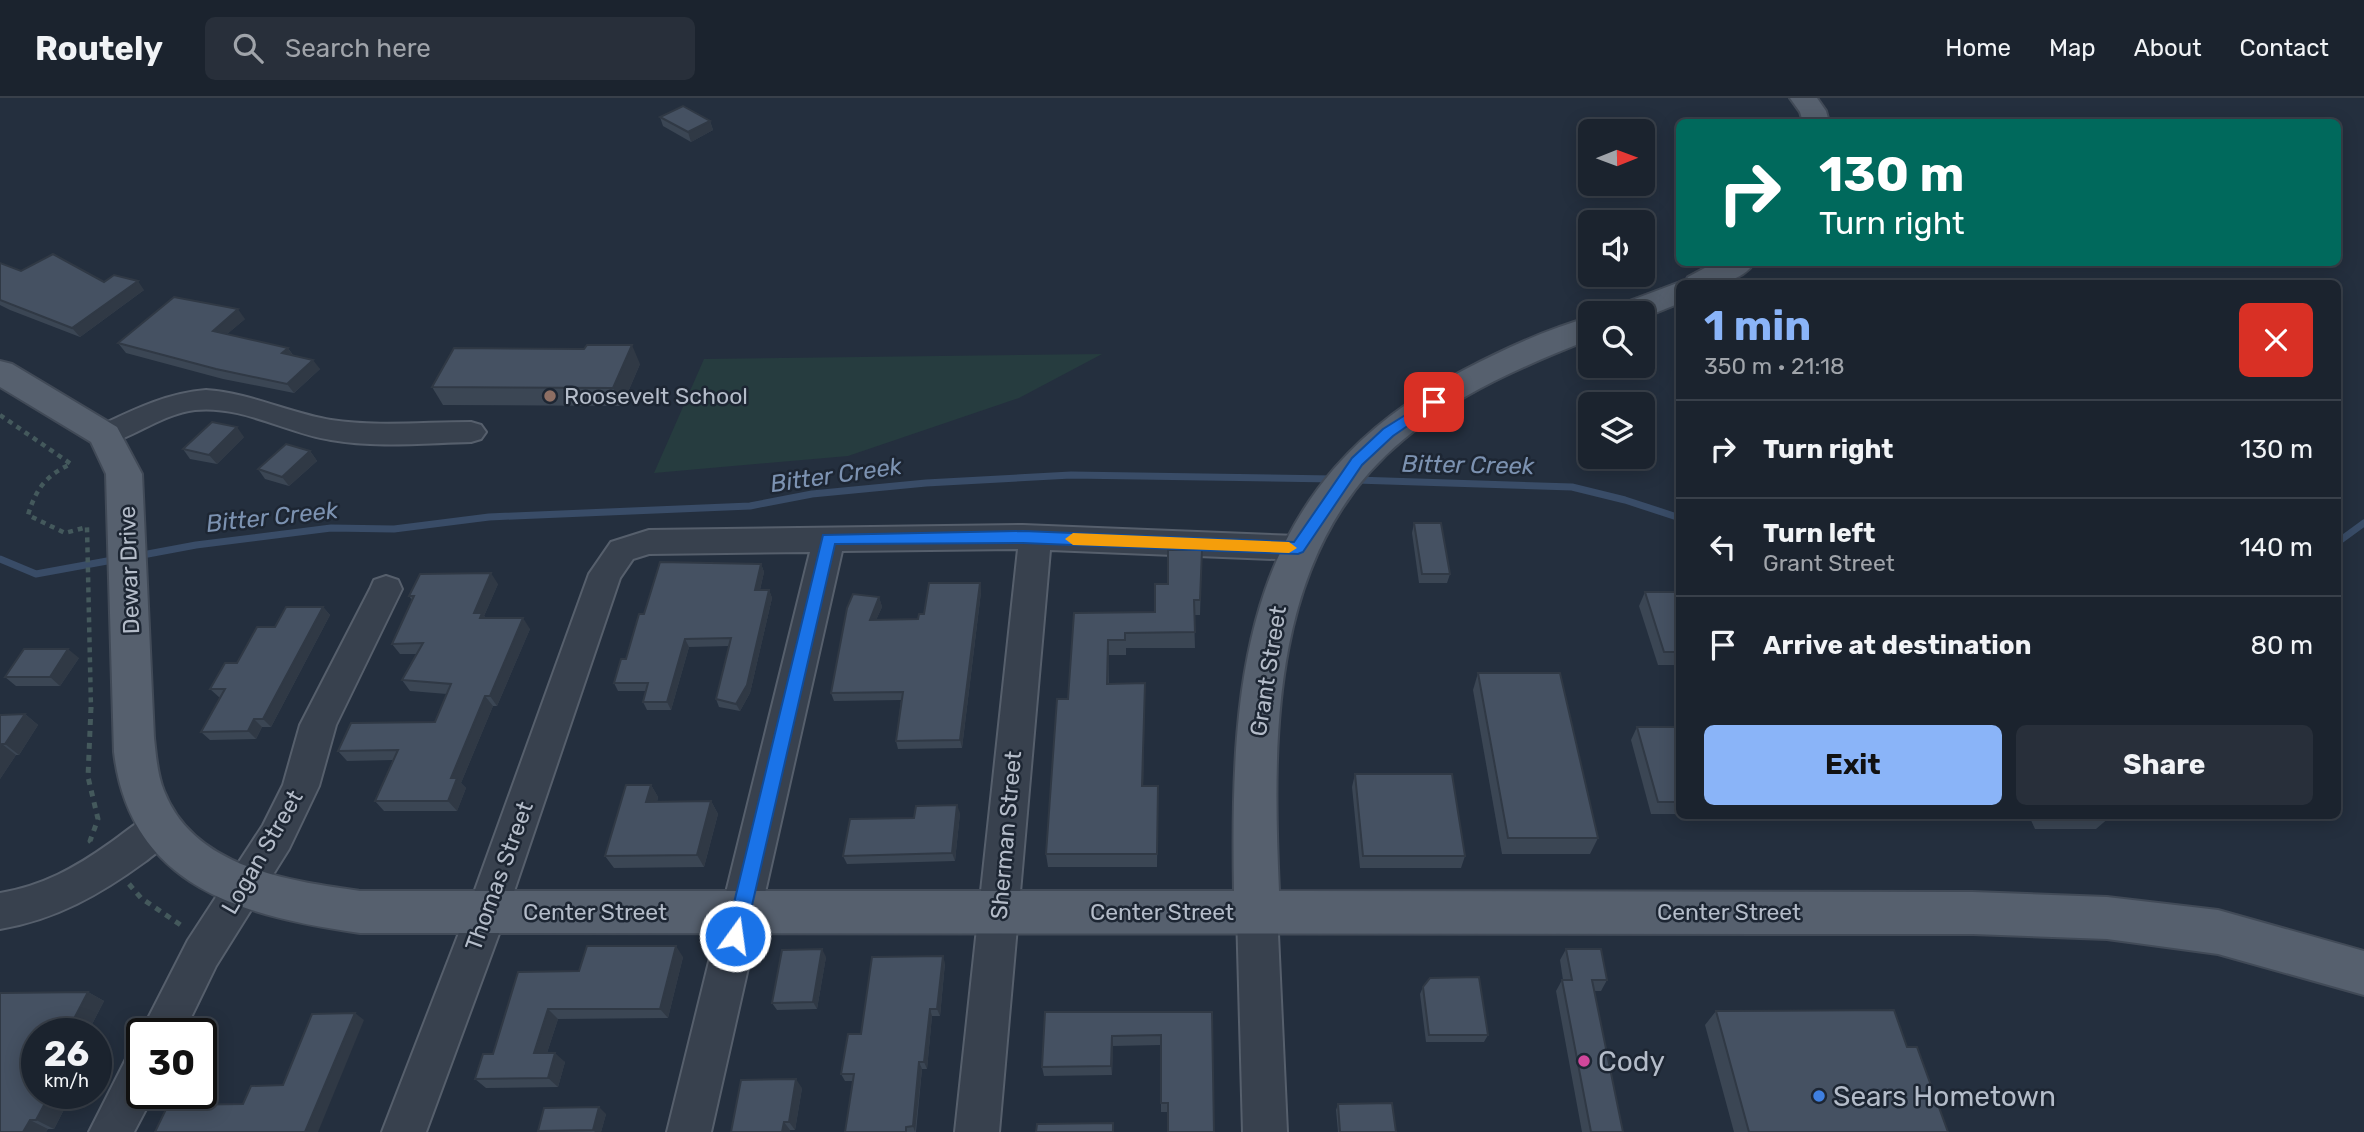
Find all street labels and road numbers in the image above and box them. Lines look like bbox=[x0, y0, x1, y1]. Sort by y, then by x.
street label: Dewar Drive bbox=[113, 505, 145, 635]
street label: Grant Street bbox=[1244, 604, 1292, 738]
street label: Sherman Street bbox=[985, 750, 1027, 920]
street label: Logan Street bbox=[215, 785, 309, 919]
street label: Thomas Street bbox=[459, 797, 539, 955]
street label: Center Street bbox=[523, 898, 667, 926]
street label: Center Street bbox=[1090, 898, 1234, 926]
street label: Center Street bbox=[1657, 898, 1801, 926]

